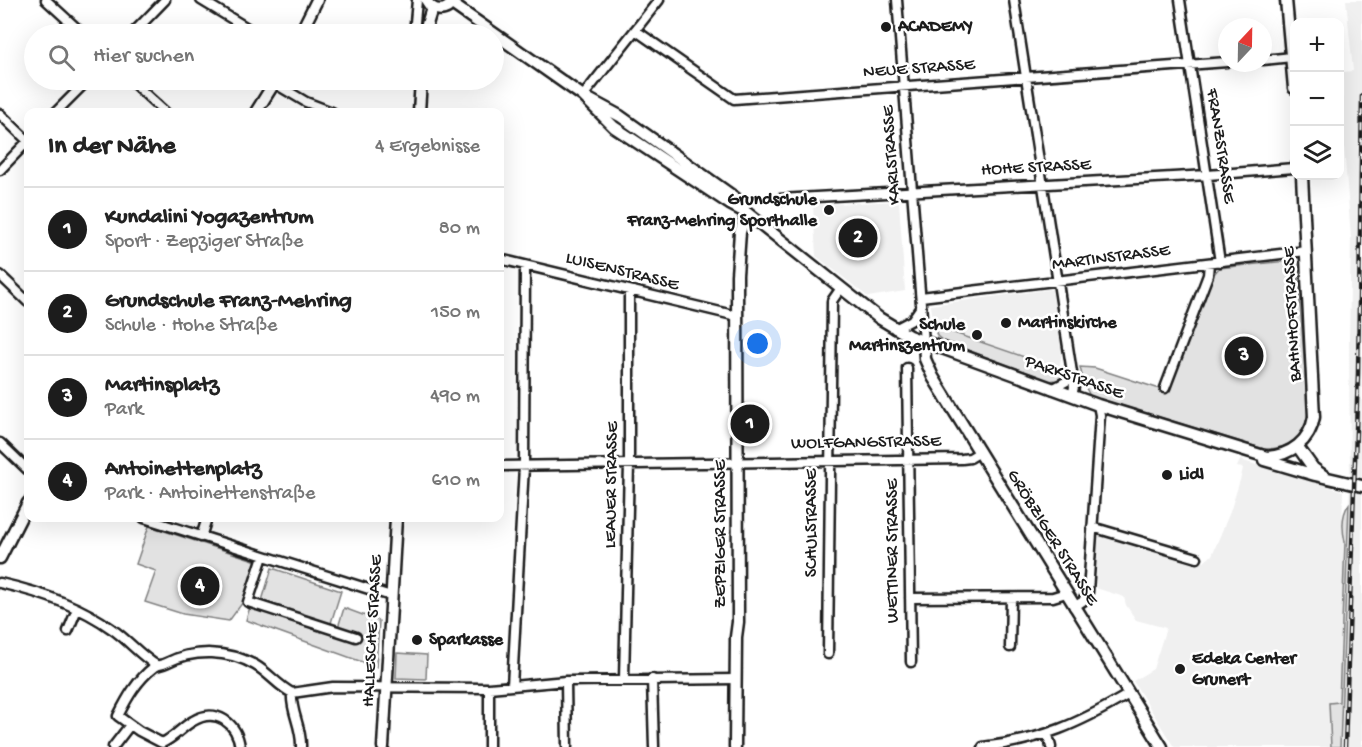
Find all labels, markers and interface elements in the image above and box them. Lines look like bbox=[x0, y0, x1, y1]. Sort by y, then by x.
place label: ACADEMY bbox=[897, 17, 973, 38]
north arrow bbox=[1218, 18, 1272, 72]
map controls bbox=[1290, 18, 1344, 180]
button: + bbox=[1290, 18, 1344, 72]
marker: ACADEMY bbox=[879, 20, 893, 34]
search box bbox=[24, 24, 504, 90]
icon: search bbox=[45, 41, 78, 74]
text: Hier suchen bbox=[93, 44, 194, 70]
street label: NEUE STRASSE bbox=[862, 55, 976, 83]
button: − bbox=[1290, 72, 1344, 126]
street label: FRANZSTRASSE bbox=[1200, 86, 1240, 206]
street label: KARLSTRASSE bbox=[878, 104, 906, 206]
button: layers bbox=[1290, 126, 1344, 180]
text: In der Nähe bbox=[48, 132, 176, 163]
text: 4 Ergebnisse bbox=[375, 136, 480, 159]
street label: HOHE STRASSE bbox=[980, 155, 1092, 181]
place label: Grundschule Franz-Mehring Sporthalle bbox=[626, 190, 818, 232]
marker: Grundschule Franz-Mehring Sporthalle bbox=[822, 203, 836, 217]
text: Kundalini Yogazentrum bbox=[105, 205, 314, 231]
pin: 2 bbox=[838, 216, 878, 260]
text: 1 bbox=[63, 218, 72, 241]
text: 80 m bbox=[439, 218, 480, 241]
text: Sport · Zepziger Straße bbox=[105, 231, 303, 254]
street label: MARTINSTRASSE bbox=[1051, 240, 1172, 276]
street label: BAHNHOFSTRASSE bbox=[1279, 245, 1307, 383]
street label: LUISENSTRASSE bbox=[563, 248, 682, 296]
text: Grundschule Franz-Mehring bbox=[105, 289, 352, 315]
text: 2 bbox=[63, 302, 72, 325]
text: 150 m bbox=[431, 302, 480, 325]
place label: Martinskirche bbox=[1018, 313, 1117, 334]
text: Schule · Hohe Straße bbox=[105, 315, 277, 338]
place label: Schule Martinszentrum bbox=[849, 315, 966, 357]
marker: Martinskirche bbox=[999, 316, 1013, 330]
marker: Schule Martinszentrum bbox=[970, 328, 984, 342]
your location bbox=[743, 329, 772, 358]
pin: 3 bbox=[1224, 334, 1264, 378]
street label: PARKSTRASSE bbox=[1021, 351, 1127, 405]
text: Martinsplatz bbox=[105, 373, 219, 399]
text: 3 bbox=[62, 386, 73, 409]
text: 490 m bbox=[430, 386, 480, 409]
text: Park bbox=[105, 399, 143, 422]
pin: 1 bbox=[730, 402, 770, 446]
street label: LEAUER STRASSE bbox=[600, 421, 624, 549]
street label: WOLFGANGSTRASSE bbox=[791, 431, 942, 455]
text: Antoinettenplatz bbox=[105, 457, 262, 483]
street label: ZEPZIGER STRASSE bbox=[711, 459, 732, 608]
place label: Lidl bbox=[1179, 465, 1204, 486]
street label: GRÖBZIGER STRASSE bbox=[1002, 466, 1103, 611]
street label: SCHULSTRASSE bbox=[802, 468, 823, 577]
marker: Lidl bbox=[1160, 468, 1174, 482]
text: 4 bbox=[63, 470, 72, 493]
text: 610 m bbox=[431, 470, 480, 493]
street label: WETTINER STRASSE bbox=[883, 478, 904, 623]
text: Park · Antoinettenstraße bbox=[105, 483, 315, 506]
street label: HALLESCHE STRASSE bbox=[359, 554, 388, 708]
pin: 4 bbox=[180, 564, 220, 608]
place label: Sparkasse bbox=[429, 630, 504, 651]
marker: Sparkasse bbox=[410, 633, 424, 647]
place label: Edeka Center Grunert bbox=[1192, 649, 1299, 691]
marker: Edeka Center Grunert bbox=[1173, 662, 1187, 676]

